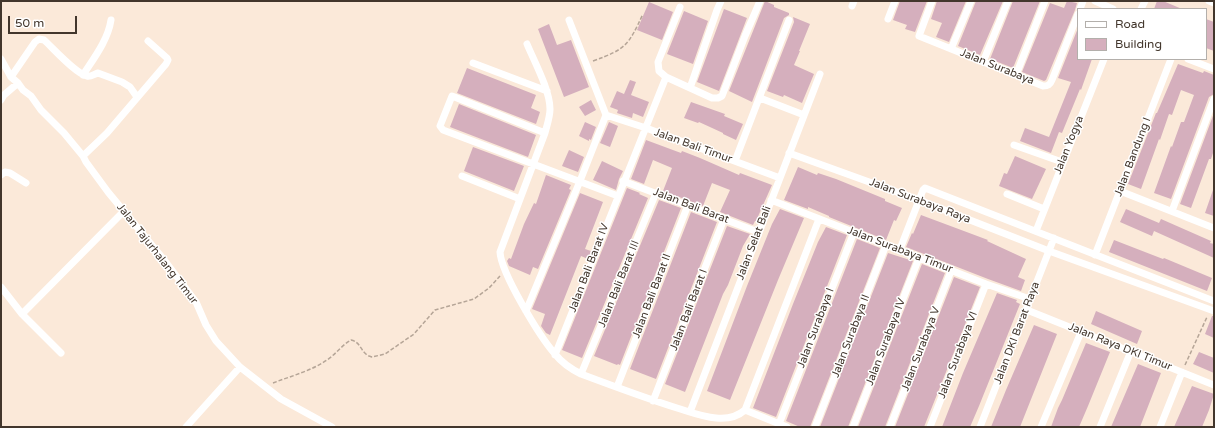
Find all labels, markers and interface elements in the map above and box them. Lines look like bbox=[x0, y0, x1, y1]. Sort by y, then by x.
scale bar bbox=[10, 8, 79, 34]
legend bbox=[1077, 8, 1207, 60]
text: 50 m bbox=[15, 16, 44, 30]
text: Road bbox=[1115, 17, 1145, 31]
text: Building bbox=[1115, 37, 1162, 51]
street label: Jalan Surabaya bbox=[958, 46, 1036, 88]
street label: Jalan Yogya bbox=[1051, 114, 1087, 176]
street label: Jalan Bandung I bbox=[1112, 116, 1154, 198]
street label: Jalan Bali Timur bbox=[652, 126, 734, 166]
street label: Jalan Surabaya Raya bbox=[867, 176, 973, 226]
street label: Jalan Bali Barat bbox=[651, 185, 731, 227]
street label: Jalan Tajurhalang Timur bbox=[114, 201, 200, 307]
street label: Jalan Selat Bali bbox=[734, 204, 774, 282]
street label: Jalan Bali Barat IV bbox=[566, 222, 612, 314]
street label: Jalan Surabaya Timur bbox=[845, 224, 955, 276]
street label: Jalan Bali Barat III bbox=[596, 239, 642, 329]
street label: Jalan Bali Barat II bbox=[630, 252, 674, 340]
street label: Jalan Bali Barat I bbox=[667, 267, 711, 353]
street label: Jalan DKI Barat Raya bbox=[991, 280, 1043, 386]
street label: Jalan Surabaya I bbox=[795, 286, 837, 370]
street label: Jalan Surabaya II bbox=[829, 293, 873, 379]
street label: Jalan Surabaya IV bbox=[863, 297, 909, 387]
street label: Jalan Surabaya V bbox=[899, 305, 943, 393]
street label: Jalan Surabaya VI bbox=[935, 310, 981, 400]
street label: Jalan Raya DKI Timur bbox=[1066, 320, 1174, 374]

